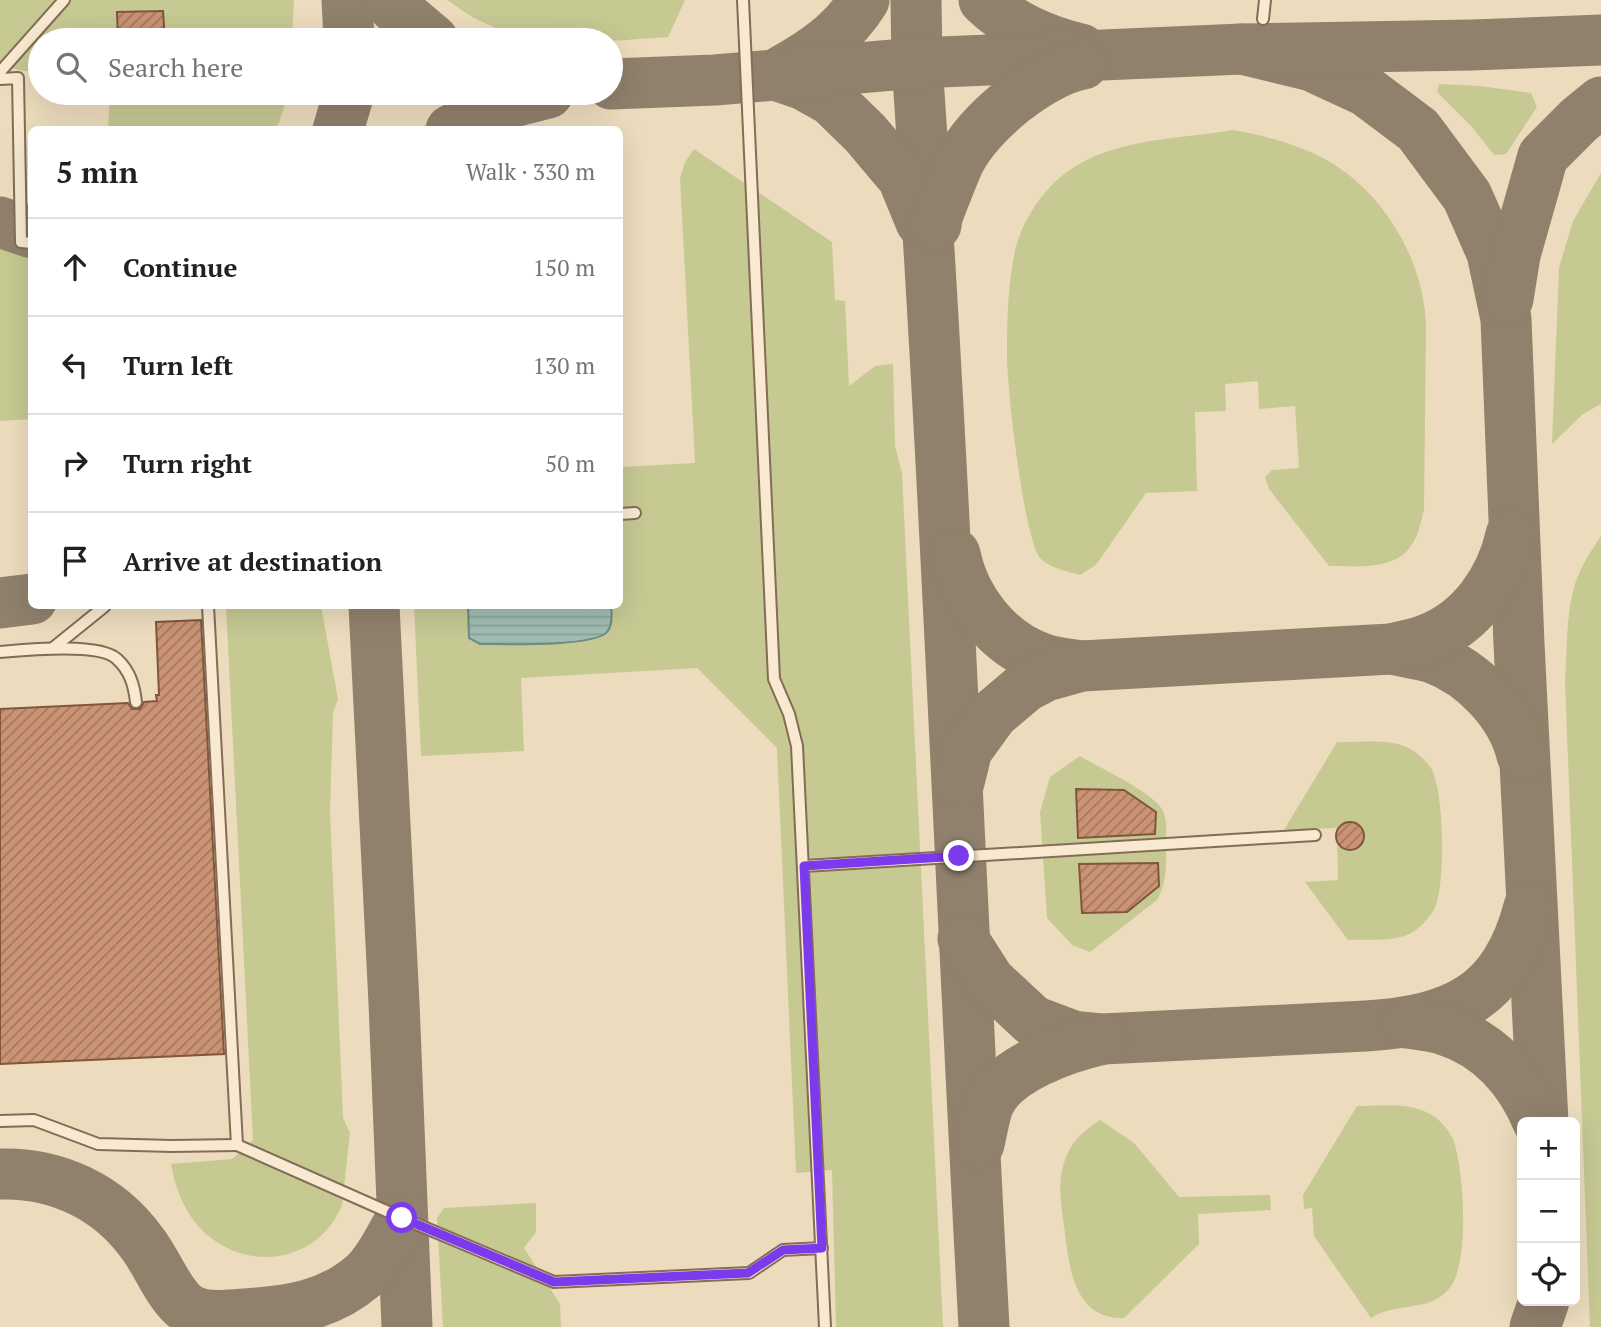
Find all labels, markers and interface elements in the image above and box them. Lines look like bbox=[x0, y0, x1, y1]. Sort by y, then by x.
search box bbox=[28, 28, 623, 105]
icon: search bbox=[52, 48, 90, 86]
text: Search here bbox=[108, 50, 243, 84]
text: 5 min bbox=[56, 152, 138, 192]
text: Walk · 330 m bbox=[466, 156, 595, 187]
icon: ahead bbox=[56, 248, 94, 286]
text: Continue bbox=[123, 250, 237, 284]
text: 150 m bbox=[533, 252, 595, 283]
icon: left bbox=[56, 346, 94, 384]
text: Turn left bbox=[123, 348, 233, 382]
text: 130 m bbox=[533, 350, 595, 381]
icon: right bbox=[56, 444, 94, 482]
text: Turn right bbox=[123, 446, 252, 480]
text: 50 m bbox=[545, 448, 595, 479]
icon: arrive bbox=[56, 542, 94, 580]
text: Arrive at destination bbox=[123, 544, 382, 578]
route end bbox=[943, 840, 974, 871]
map controls bbox=[1517, 1117, 1580, 1306]
button: + bbox=[1517, 1117, 1580, 1180]
button: − bbox=[1517, 1180, 1580, 1243]
route start bbox=[386, 1202, 417, 1233]
button: locate bbox=[1517, 1243, 1580, 1306]

